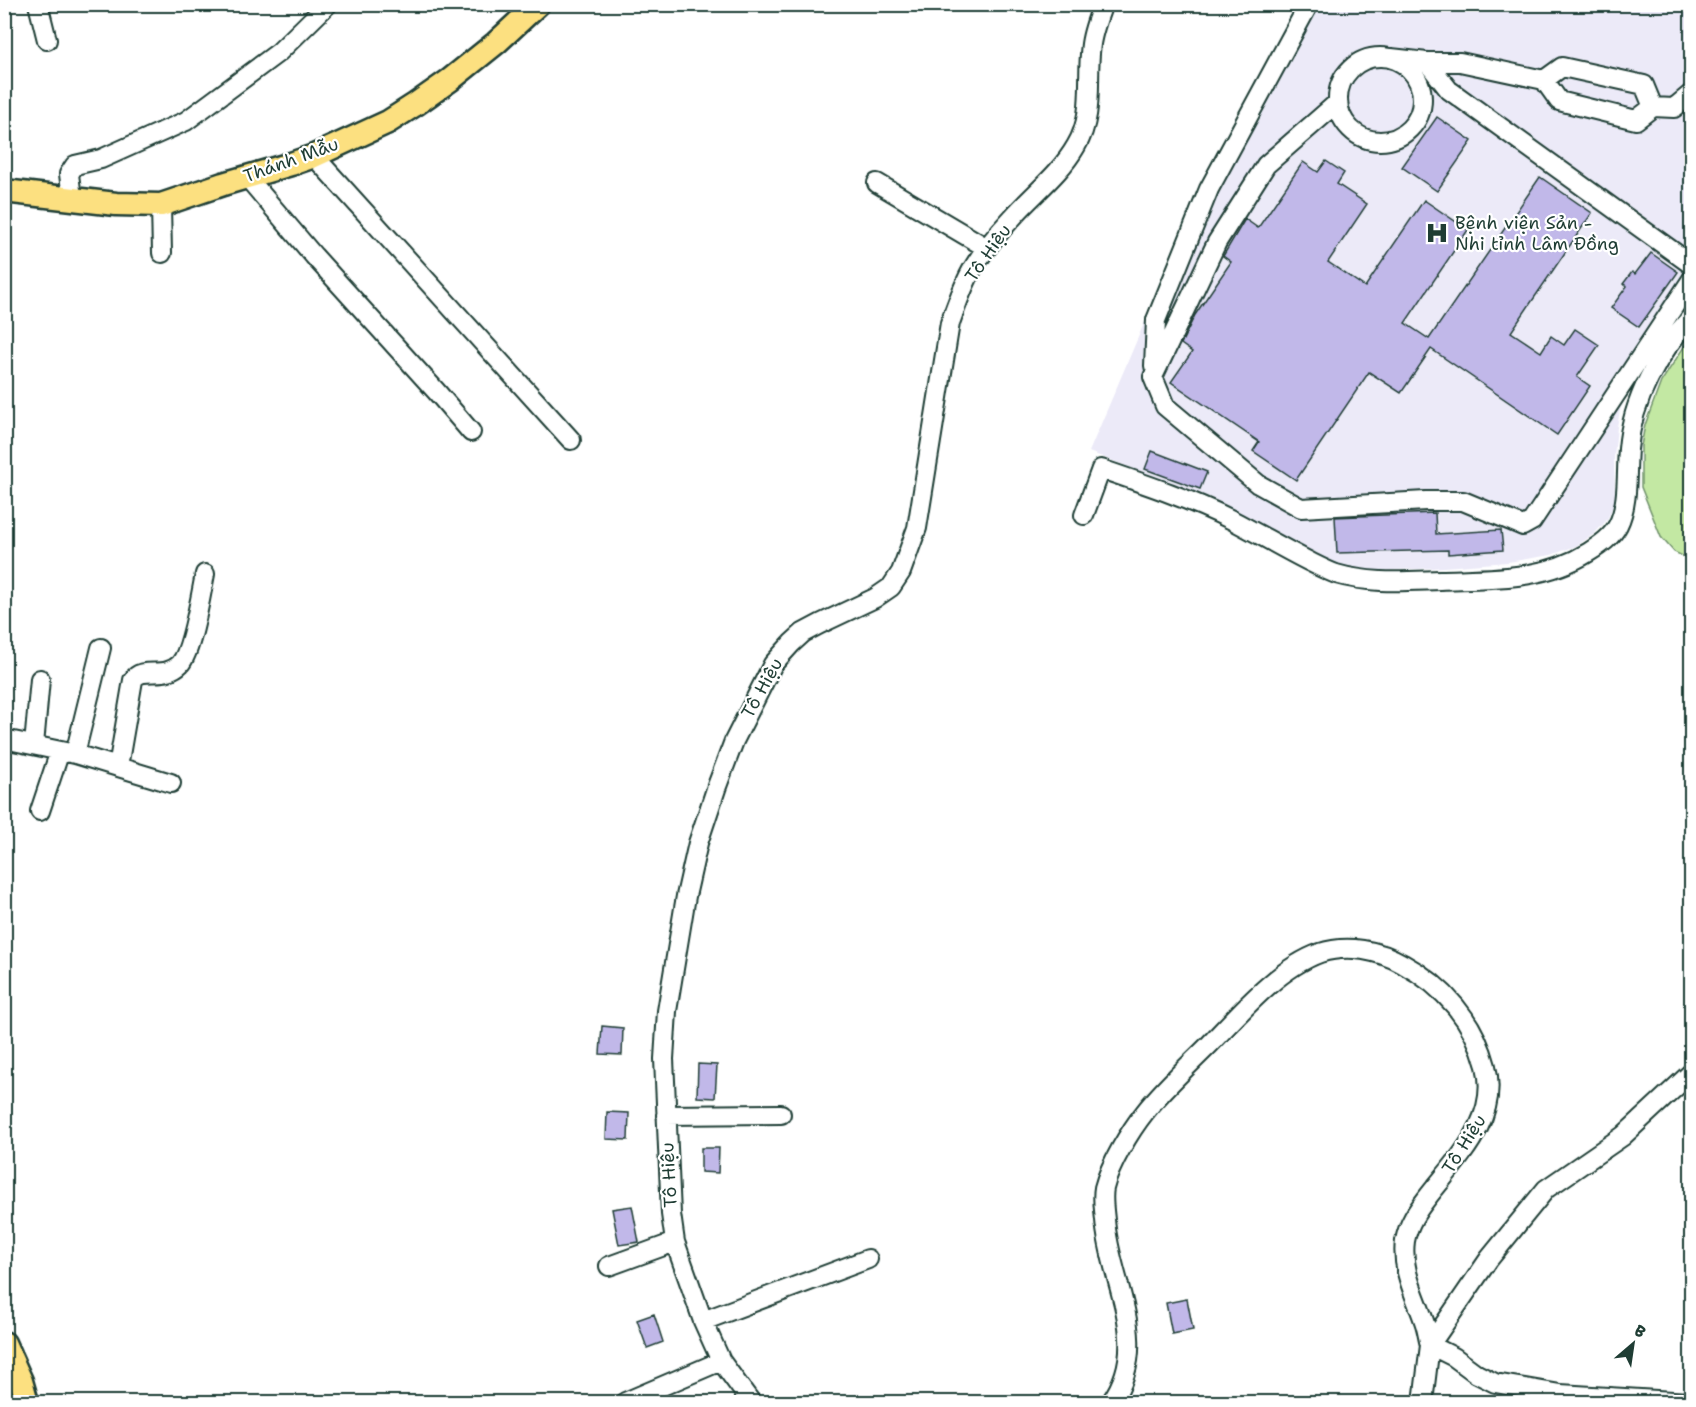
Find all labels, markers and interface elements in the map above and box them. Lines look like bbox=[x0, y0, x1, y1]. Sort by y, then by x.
street label: Thánh Mẫu bbox=[240, 132, 342, 188]
place label: Bệnh viện Sản - Nhi tỉnh Lâm Đồng bbox=[1455, 211, 1619, 256]
street label: Tô Hiệu bbox=[959, 219, 1017, 287]
hospital icon: Bệnh viện Sản - Nhi tỉnh Lâm Đồng bbox=[1424, 220, 1450, 246]
street label: Tô Hiệu bbox=[736, 654, 788, 722]
street label: Tô Hiệu bbox=[1437, 1110, 1491, 1178]
street label: Tô Hiệu bbox=[655, 1142, 683, 1208]
north arrow bbox=[1603, 1314, 1663, 1374]
text: B bbox=[1631, 1320, 1650, 1343]

